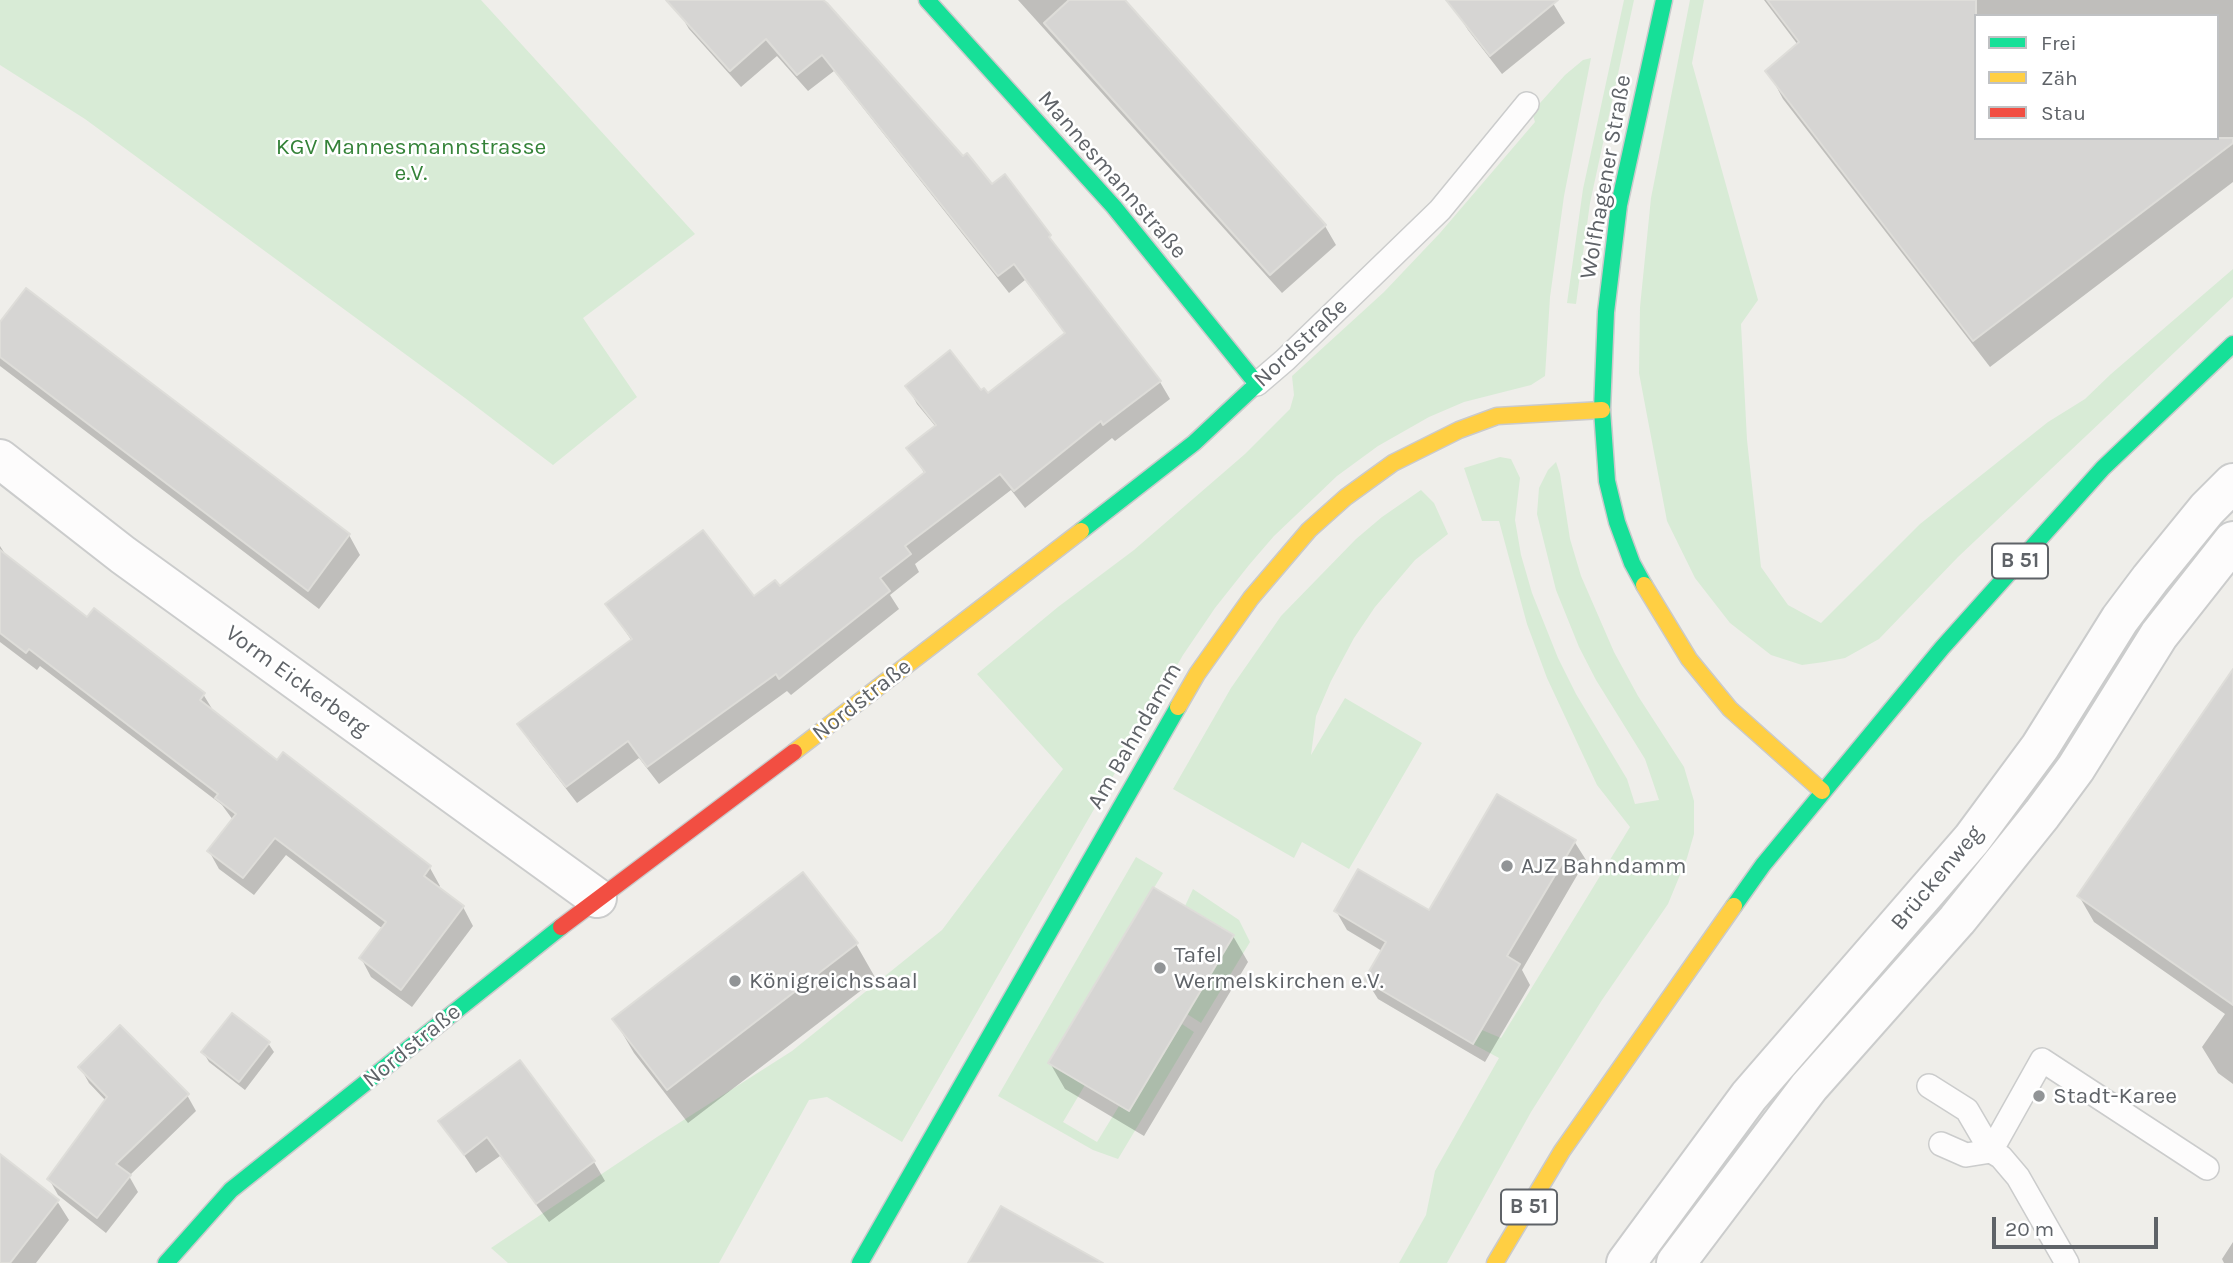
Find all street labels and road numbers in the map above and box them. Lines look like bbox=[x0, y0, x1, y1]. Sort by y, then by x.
street label: Wolfhagener Straße bbox=[1574, 73, 1638, 281]
street label: Mannesmannstraße bbox=[1032, 85, 1192, 265]
street label: Nordstraße bbox=[1248, 293, 1354, 393]
road number: B 51 bbox=[1992, 544, 2048, 578]
street label: Vorm Eickerberg bbox=[220, 620, 374, 742]
street label: Nordstraße bbox=[807, 653, 917, 747]
street label: Am Bahndamm bbox=[1082, 658, 1188, 814]
street label: Brückenweg bbox=[1885, 820, 1989, 936]
street label: Nordstraße bbox=[358, 998, 466, 1094]
road number: B 51 bbox=[1501, 1190, 1557, 1224]

